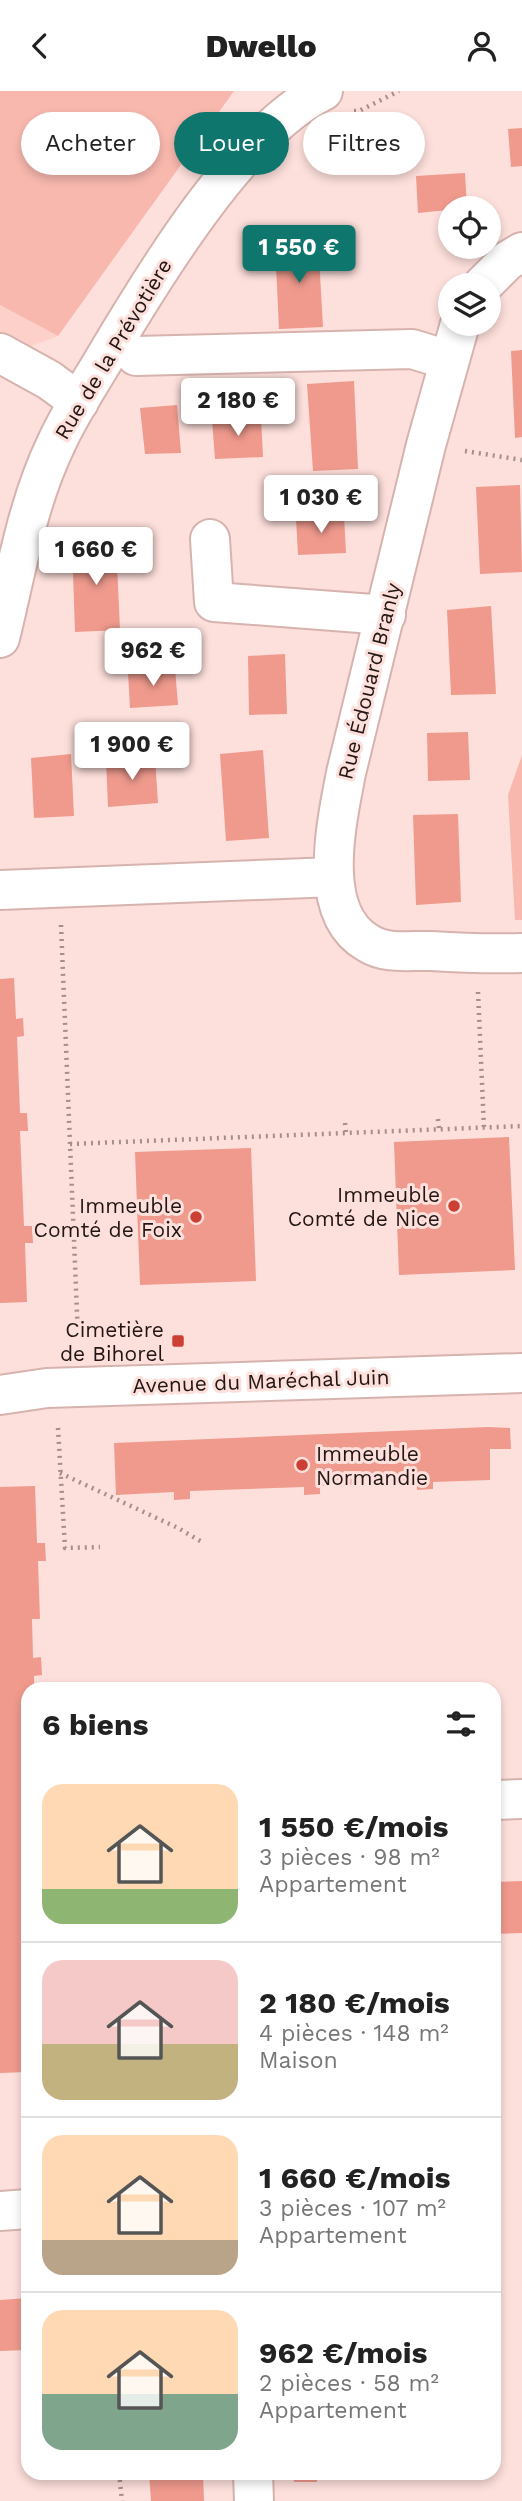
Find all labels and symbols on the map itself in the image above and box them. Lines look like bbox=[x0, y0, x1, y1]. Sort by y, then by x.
pin: 1 550 € bbox=[234, 225, 364, 285]
street label: Rue de la Prévotière bbox=[49, 254, 177, 444]
pin: 2 180 € bbox=[173, 379, 303, 438]
pin: 1 030 € bbox=[256, 475, 386, 535]
pin: 1 660 € bbox=[31, 527, 161, 587]
street label: Rue Édouard Branly bbox=[332, 580, 406, 782]
pin: 962 € bbox=[104, 629, 202, 688]
pin: 1 900 € bbox=[67, 723, 197, 782]
place label: Immeuble Comté de Nice bbox=[288, 1182, 440, 1231]
place label: Immeuble Comté de Foix bbox=[34, 1193, 182, 1242]
marker: Immeuble Comté de Nice bbox=[446, 1198, 462, 1214]
marker: Immeuble Comté de Foix bbox=[188, 1209, 204, 1225]
place label: Cimetière de Bihorel bbox=[60, 1317, 165, 1366]
marker: Cimetière de Bihorel bbox=[170, 1333, 186, 1349]
street label: Avenue du Maréchal Juin bbox=[132, 1364, 390, 1398]
place label: Immeuble Normandie bbox=[316, 1441, 428, 1490]
marker: Immeuble Normandie bbox=[294, 1457, 310, 1473]

